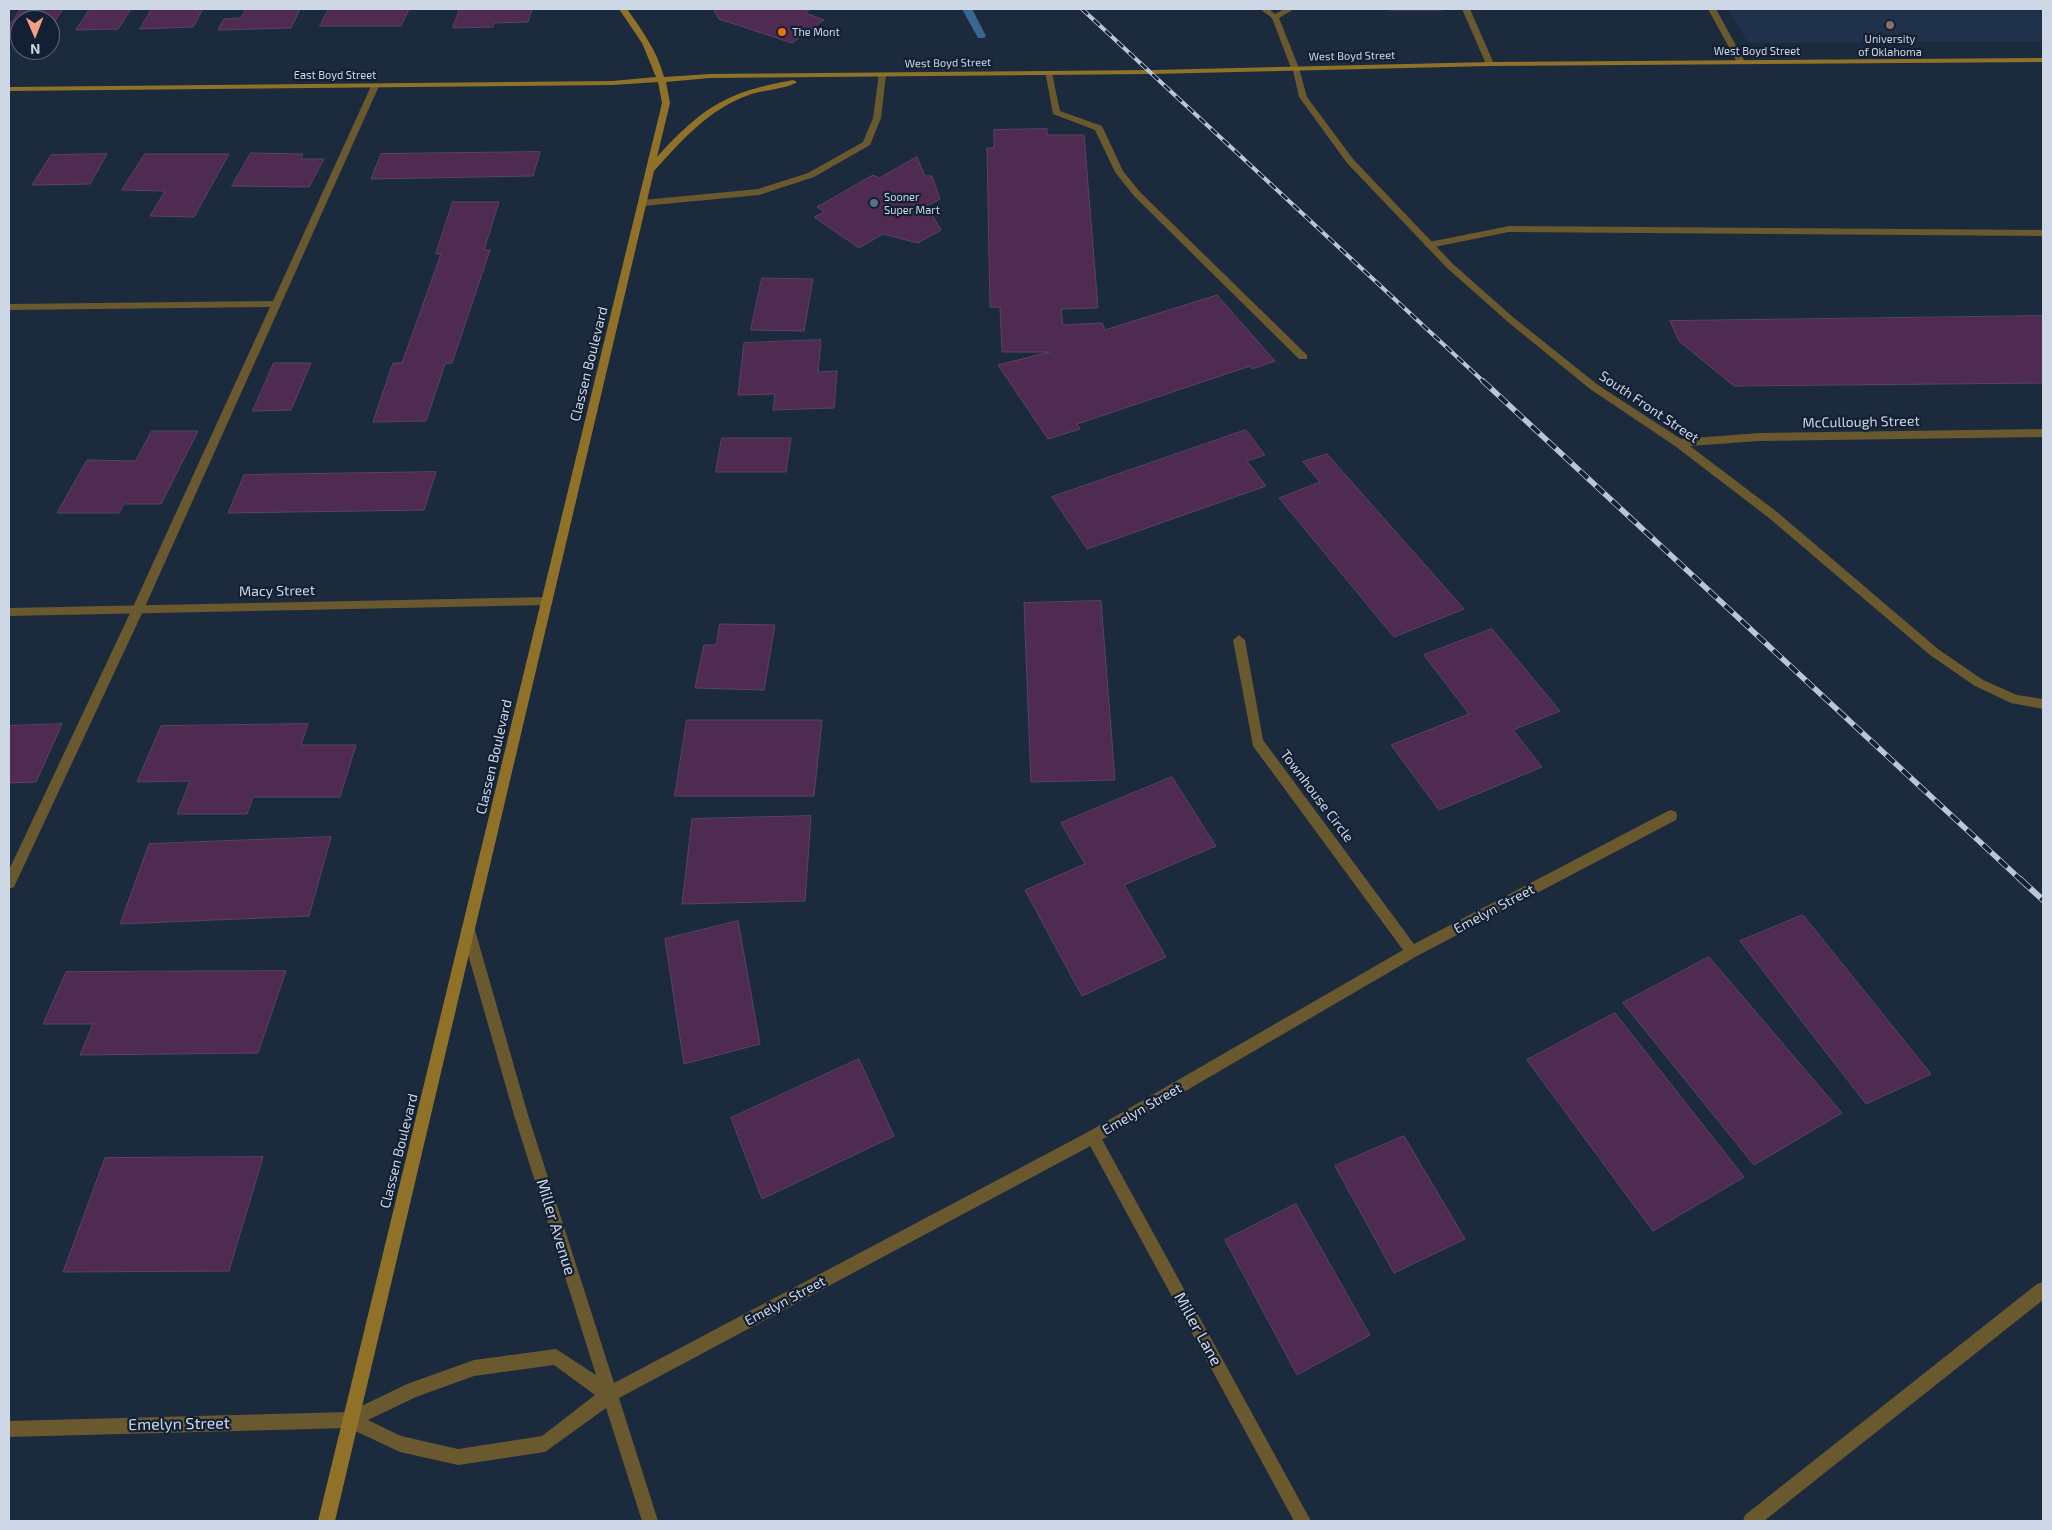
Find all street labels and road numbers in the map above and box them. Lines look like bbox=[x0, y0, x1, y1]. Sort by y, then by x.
street label: West Boyd Street bbox=[1714, 44, 1800, 58]
street label: West Boyd Street bbox=[1309, 49, 1395, 63]
street label: West Boyd Street bbox=[905, 56, 991, 70]
street label: East Boyd Street bbox=[294, 68, 376, 82]
street label: Classen Boulevard bbox=[567, 305, 611, 423]
street label: South Front Street bbox=[1596, 367, 1702, 447]
street label: McCullough Street bbox=[1802, 413, 1920, 431]
street label: Macy Street bbox=[239, 582, 315, 600]
street label: Classen Boulevard bbox=[473, 698, 515, 816]
street label: Townhouse Circle bbox=[1277, 746, 1357, 846]
street label: Emelyn Street bbox=[1451, 881, 1537, 937]
street label: Emelyn Street bbox=[1099, 1079, 1185, 1139]
street label: Classen Boulevard bbox=[377, 1092, 421, 1210]
street label: Miller Avenue bbox=[532, 1177, 580, 1277]
street label: Emelyn Street bbox=[742, 1273, 828, 1329]
street label: Miller Lane bbox=[1170, 1289, 1226, 1369]
street label: Emelyn Street bbox=[128, 1414, 230, 1434]

